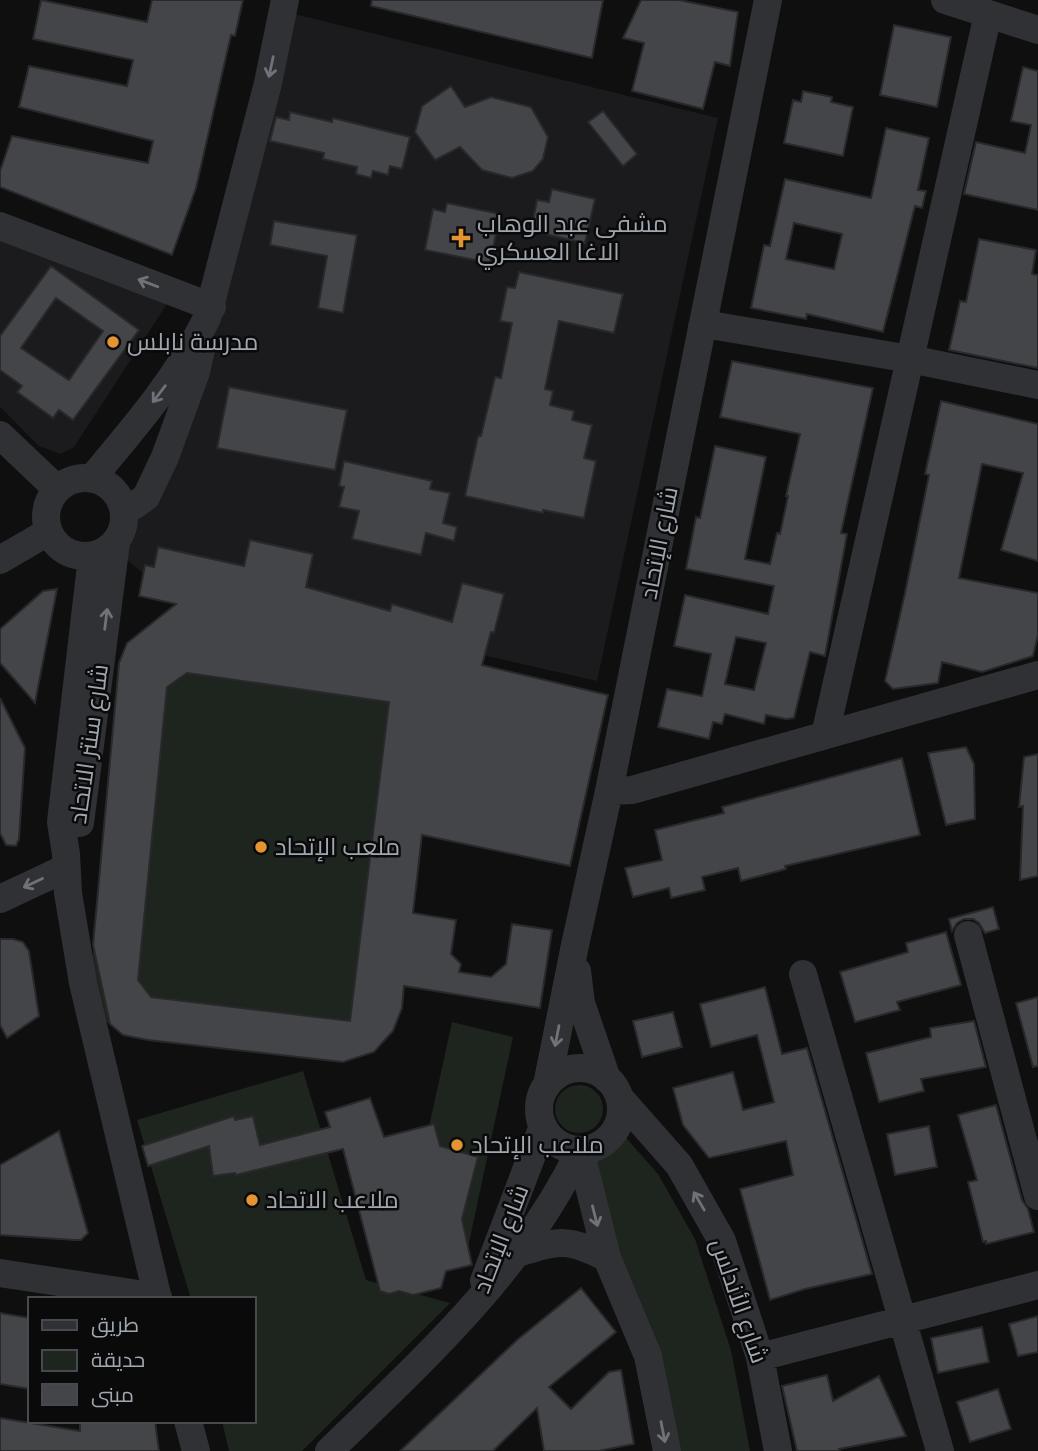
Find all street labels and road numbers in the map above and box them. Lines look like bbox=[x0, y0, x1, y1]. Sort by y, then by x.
street label: شارع الإتحاد bbox=[634, 484, 686, 602]
street label: شارع سنتر الاتحاد bbox=[64, 662, 116, 826]
street label: شارع الإتحاد bbox=[468, 1181, 536, 1298]
street label: شارع الأندلس bbox=[703, 1235, 773, 1368]

